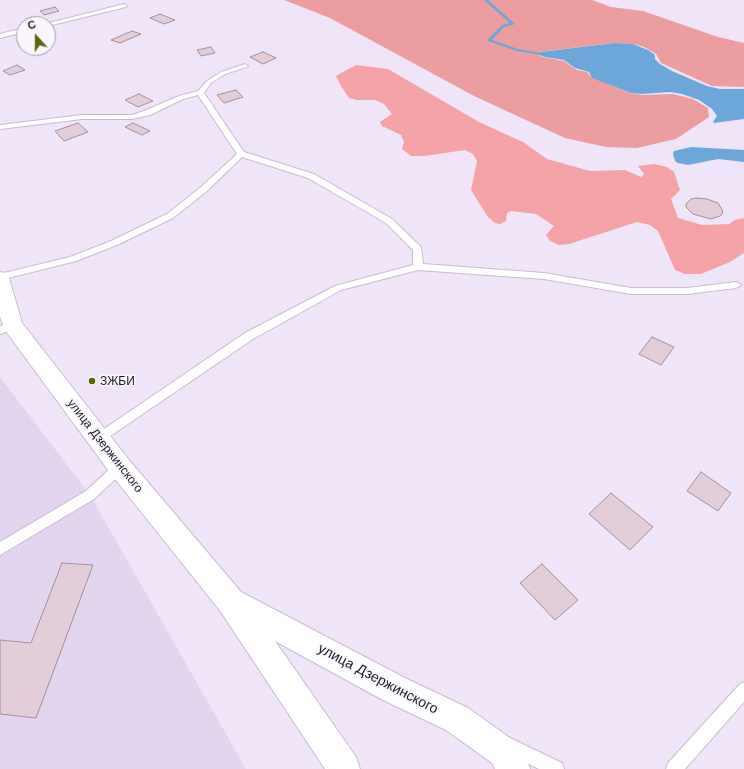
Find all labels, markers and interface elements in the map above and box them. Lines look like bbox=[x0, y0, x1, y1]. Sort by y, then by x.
north arrow bbox=[16, 16, 56, 56]
text: С bbox=[26, 18, 38, 33]
place label: ЗЖБИ bbox=[100, 374, 135, 388]
marker: ЗЖБИ bbox=[87, 376, 97, 386]
street label: улица Дзержинского bbox=[64, 396, 146, 496]
street label: улица Дзержинского bbox=[315, 640, 441, 718]

